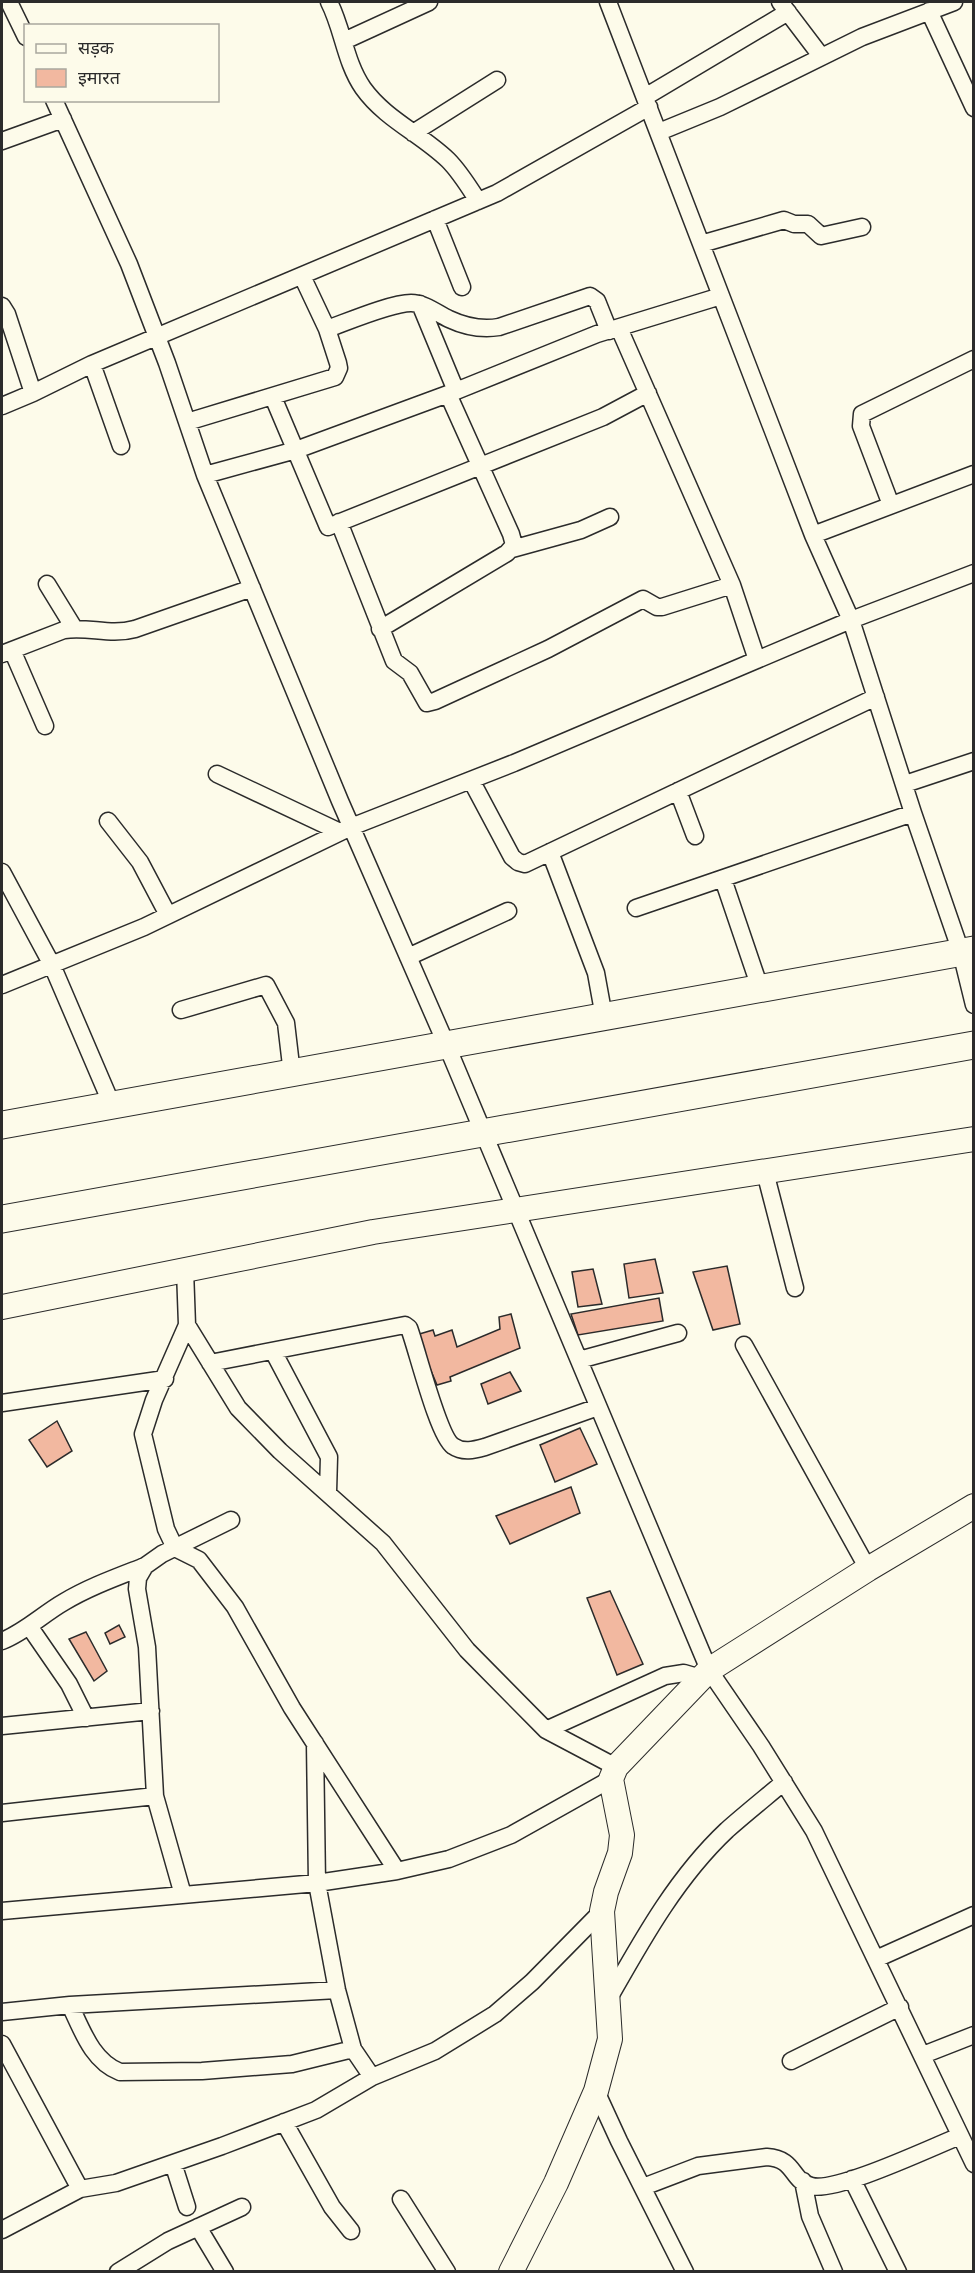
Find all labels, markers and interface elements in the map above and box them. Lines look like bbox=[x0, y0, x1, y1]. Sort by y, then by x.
legend bbox=[24, 24, 219, 102]
text: सड़क bbox=[78, 38, 115, 58]
text: इमारत bbox=[78, 68, 121, 88]

